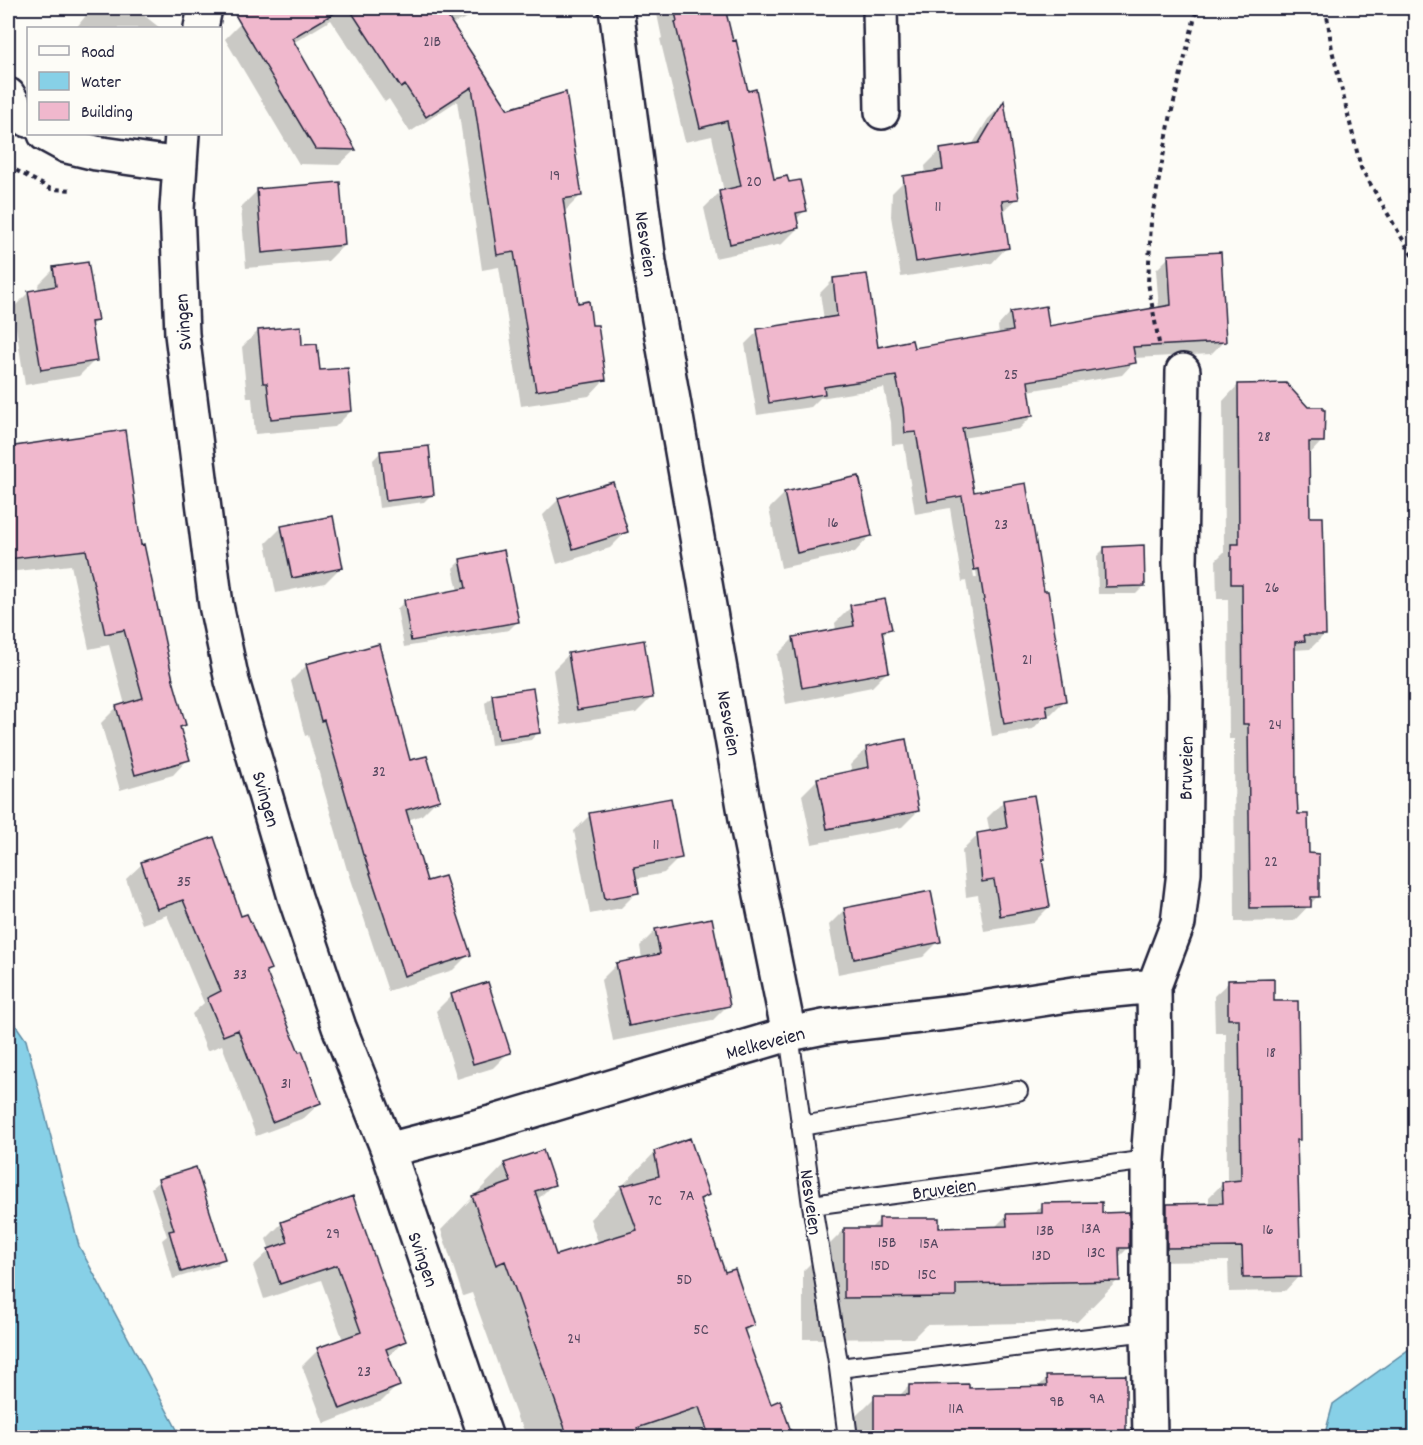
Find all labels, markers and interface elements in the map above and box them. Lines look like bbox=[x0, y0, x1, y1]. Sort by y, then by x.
legend bbox=[27, 27, 222, 135]
house number: 21B bbox=[423, 31, 441, 54]
text: Road bbox=[81, 41, 115, 66]
text: Water bbox=[81, 71, 121, 96]
text: Building bbox=[81, 101, 133, 126]
house number: 19 bbox=[550, 165, 560, 188]
house number: 20 bbox=[746, 171, 762, 194]
house number: 11 bbox=[934, 196, 942, 219]
street label: Nesveien bbox=[626, 210, 662, 279]
street label: Svingen bbox=[169, 292, 201, 351]
house number: 25 bbox=[1004, 364, 1018, 387]
house number: 28 bbox=[1257, 426, 1271, 449]
house number: 16 bbox=[827, 512, 839, 535]
house number: 23 bbox=[994, 514, 1008, 537]
house number: 26 bbox=[1265, 577, 1280, 600]
house number: 21 bbox=[1022, 649, 1032, 672]
street label: Nesveien bbox=[708, 689, 747, 758]
house number: 24 bbox=[1268, 714, 1282, 737]
street label: Bruveien bbox=[1173, 736, 1203, 800]
house number: 32 bbox=[372, 761, 386, 784]
street label: Svingen bbox=[243, 769, 285, 831]
house number: 11 bbox=[652, 834, 660, 857]
house number: 22 bbox=[1264, 851, 1278, 874]
house number: 35 bbox=[177, 871, 191, 894]
house number: 33 bbox=[233, 964, 247, 987]
street label: Melkeveien bbox=[723, 1021, 809, 1069]
house number: 18 bbox=[1266, 1042, 1276, 1065]
house number: 31 bbox=[281, 1073, 291, 1096]
street label: Nesveien bbox=[791, 1168, 827, 1237]
street label: Bruveien bbox=[911, 1173, 978, 1209]
house number: 7A bbox=[680, 1185, 695, 1208]
house number: 7C bbox=[648, 1190, 662, 1213]
house number: 13A bbox=[1081, 1218, 1101, 1241]
house number: 16 bbox=[1262, 1219, 1274, 1242]
house number: 13B bbox=[1036, 1220, 1054, 1243]
house number: 29 bbox=[326, 1223, 340, 1246]
street label: Svingen bbox=[399, 1229, 444, 1291]
house number: 15B bbox=[878, 1232, 896, 1255]
house number: 15A bbox=[919, 1233, 939, 1256]
house number: 13C bbox=[1087, 1242, 1105, 1265]
house number: 13D bbox=[1032, 1245, 1050, 1268]
house number: 15D bbox=[870, 1255, 890, 1278]
house number: 15C bbox=[918, 1264, 936, 1287]
house number: 5D bbox=[676, 1269, 692, 1292]
house number: 5C bbox=[693, 1319, 709, 1342]
house number: 24 bbox=[567, 1328, 581, 1351]
house number: 23 bbox=[357, 1361, 371, 1384]
house number: 9A bbox=[1089, 1388, 1105, 1411]
house number: 9B bbox=[1050, 1391, 1064, 1414]
house number: 11A bbox=[948, 1398, 964, 1421]

